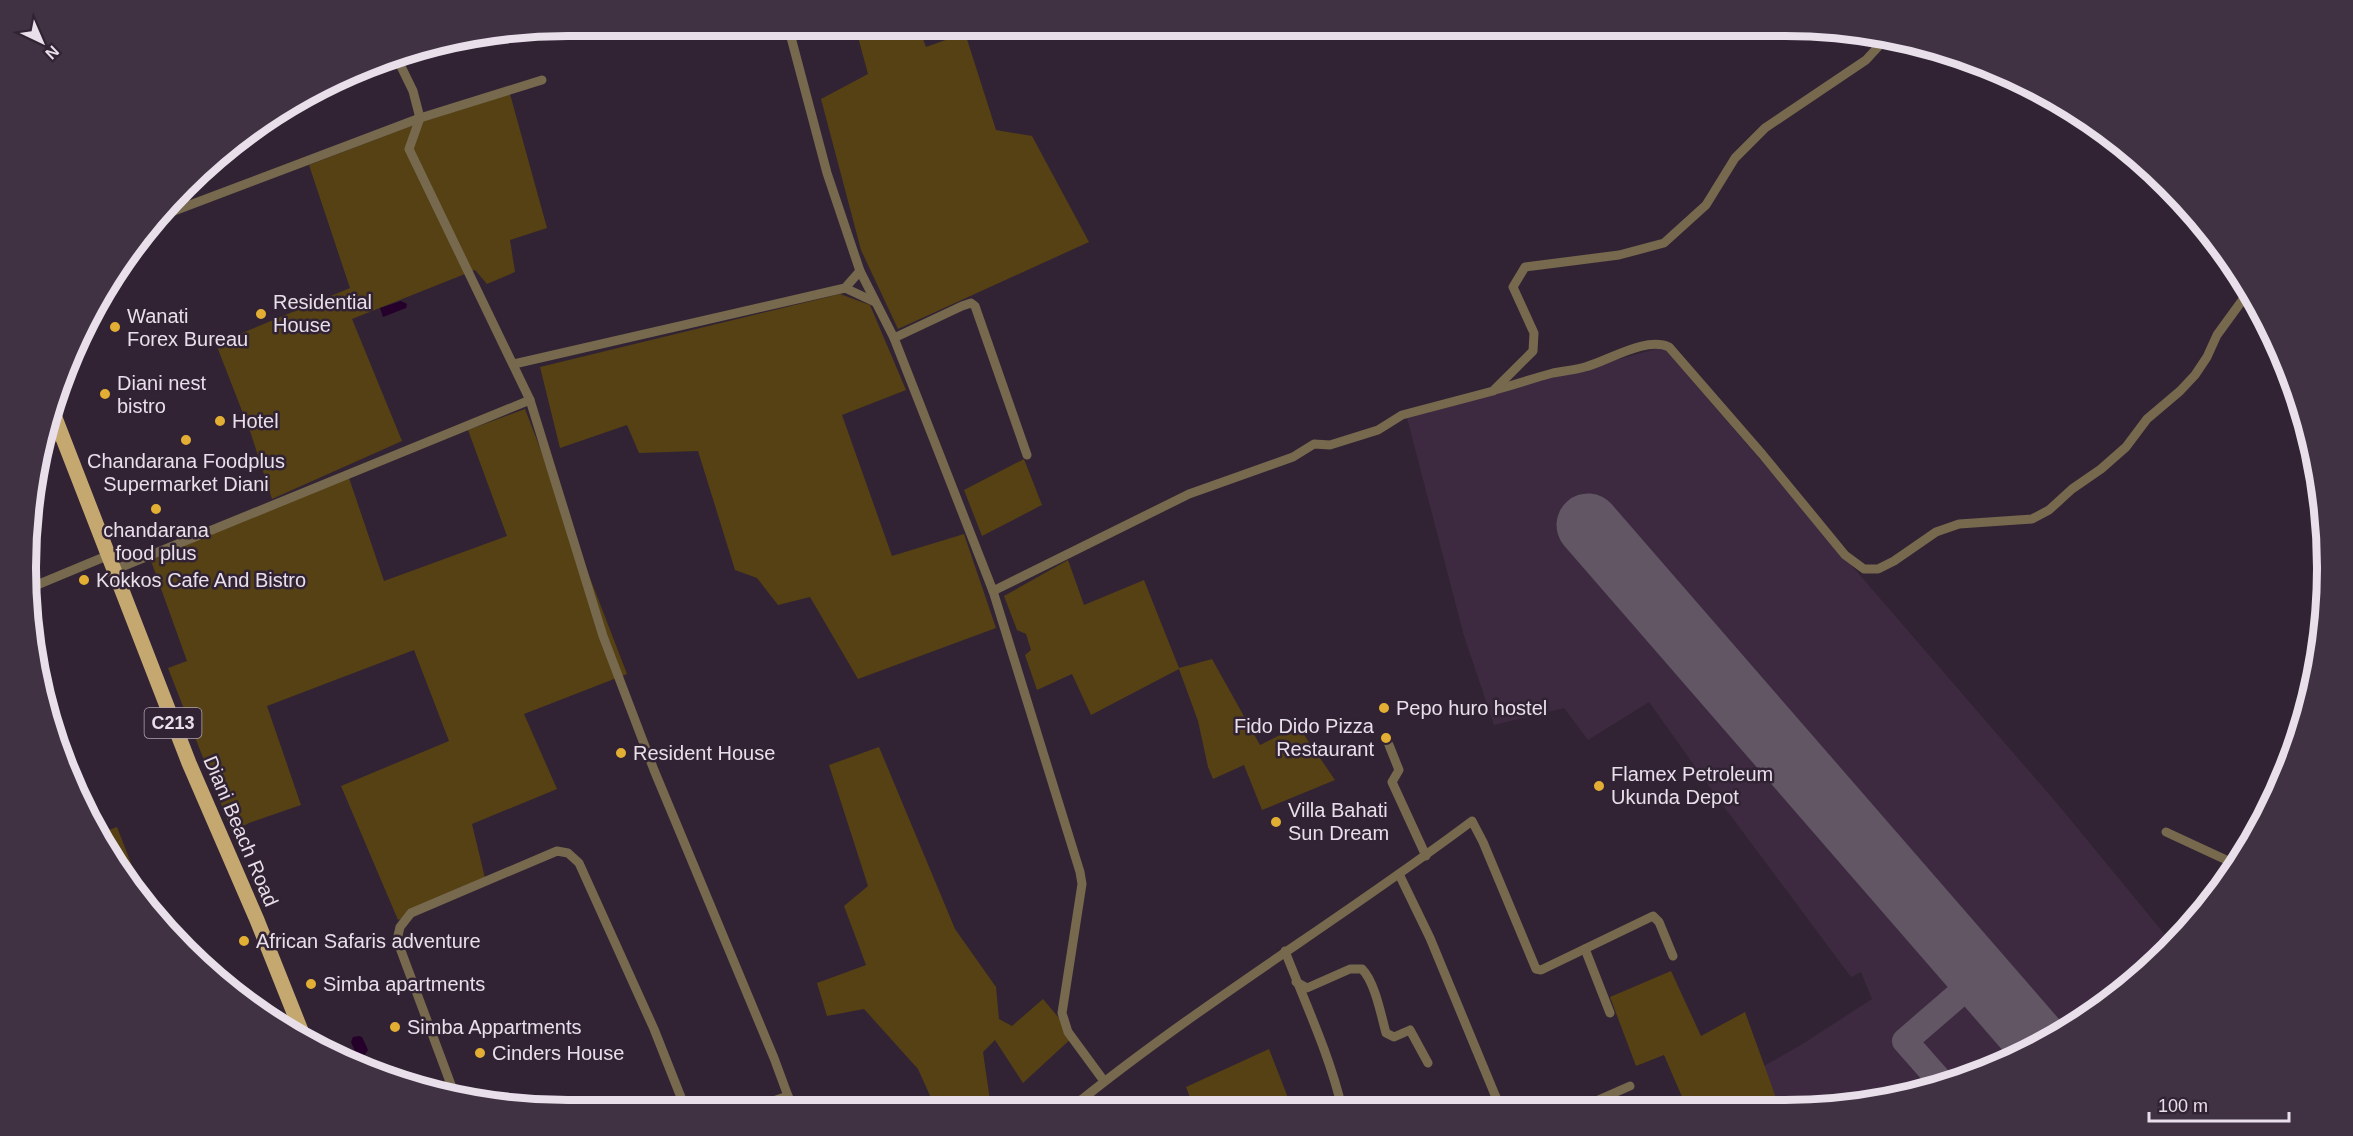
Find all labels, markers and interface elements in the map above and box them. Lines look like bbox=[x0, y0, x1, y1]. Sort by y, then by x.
north arrow bbox=[12, 12, 72, 72]
text: N bbox=[42, 42, 62, 63]
place label: Residential House bbox=[273, 291, 372, 336]
place label: Wanati Forex Bureau bbox=[127, 305, 248, 350]
marker: Residential House bbox=[254, 307, 268, 321]
marker: Wanati Forex Bureau bbox=[108, 320, 122, 334]
place label: Diani nest bistro bbox=[117, 372, 206, 417]
marker: Diani nest bistro bbox=[98, 387, 112, 401]
place label: Hotel bbox=[232, 410, 279, 432]
marker: Hotel bbox=[213, 414, 227, 428]
marker: Chandarana Foodplus Supermarket Diani bbox=[179, 433, 193, 447]
place label: Chandarana Foodplus Supermarket Diani bbox=[87, 450, 285, 495]
marker: chandarana food plus bbox=[149, 502, 163, 516]
place label: chandarana food plus bbox=[103, 519, 210, 564]
place label: Kokkos Cafe And Bistro bbox=[96, 569, 306, 591]
marker: Kokkos Cafe And Bistro bbox=[77, 573, 91, 587]
place label: Pepo huro hostel bbox=[1396, 697, 1547, 719]
marker: Pepo huro hostel bbox=[1377, 701, 1391, 715]
road number: C213 bbox=[144, 708, 201, 738]
place label: Fido Dido Pizza Restaurant bbox=[1234, 715, 1375, 760]
marker: Fido Dido Pizza Restaurant bbox=[1379, 731, 1393, 745]
place label: Resident House bbox=[633, 742, 775, 764]
marker: Resident House bbox=[614, 746, 628, 760]
street label: Diani Beach Road bbox=[199, 753, 283, 909]
place label: Flamex Petroleum Ukunda Depot bbox=[1611, 763, 1773, 808]
marker: Flamex Petroleum Ukunda Depot bbox=[1592, 779, 1606, 793]
place label: Villa Bahati Sun Dream bbox=[1288, 799, 1389, 844]
marker: Villa Bahati Sun Dream bbox=[1269, 815, 1283, 829]
place label: African Safaris adventure bbox=[256, 930, 481, 952]
marker: African Safaris adventure bbox=[237, 934, 251, 948]
place label: Simba apartments bbox=[323, 973, 485, 995]
marker: Simba apartments bbox=[304, 977, 318, 991]
place label: Simba Appartments bbox=[407, 1016, 582, 1038]
marker: Simba Appartments bbox=[388, 1020, 402, 1034]
place label: Cinders House bbox=[492, 1042, 624, 1064]
marker: Cinders House bbox=[473, 1046, 487, 1060]
scale bar bbox=[2149, 1085, 2288, 1123]
text: 100 m bbox=[2158, 1096, 2208, 1116]

